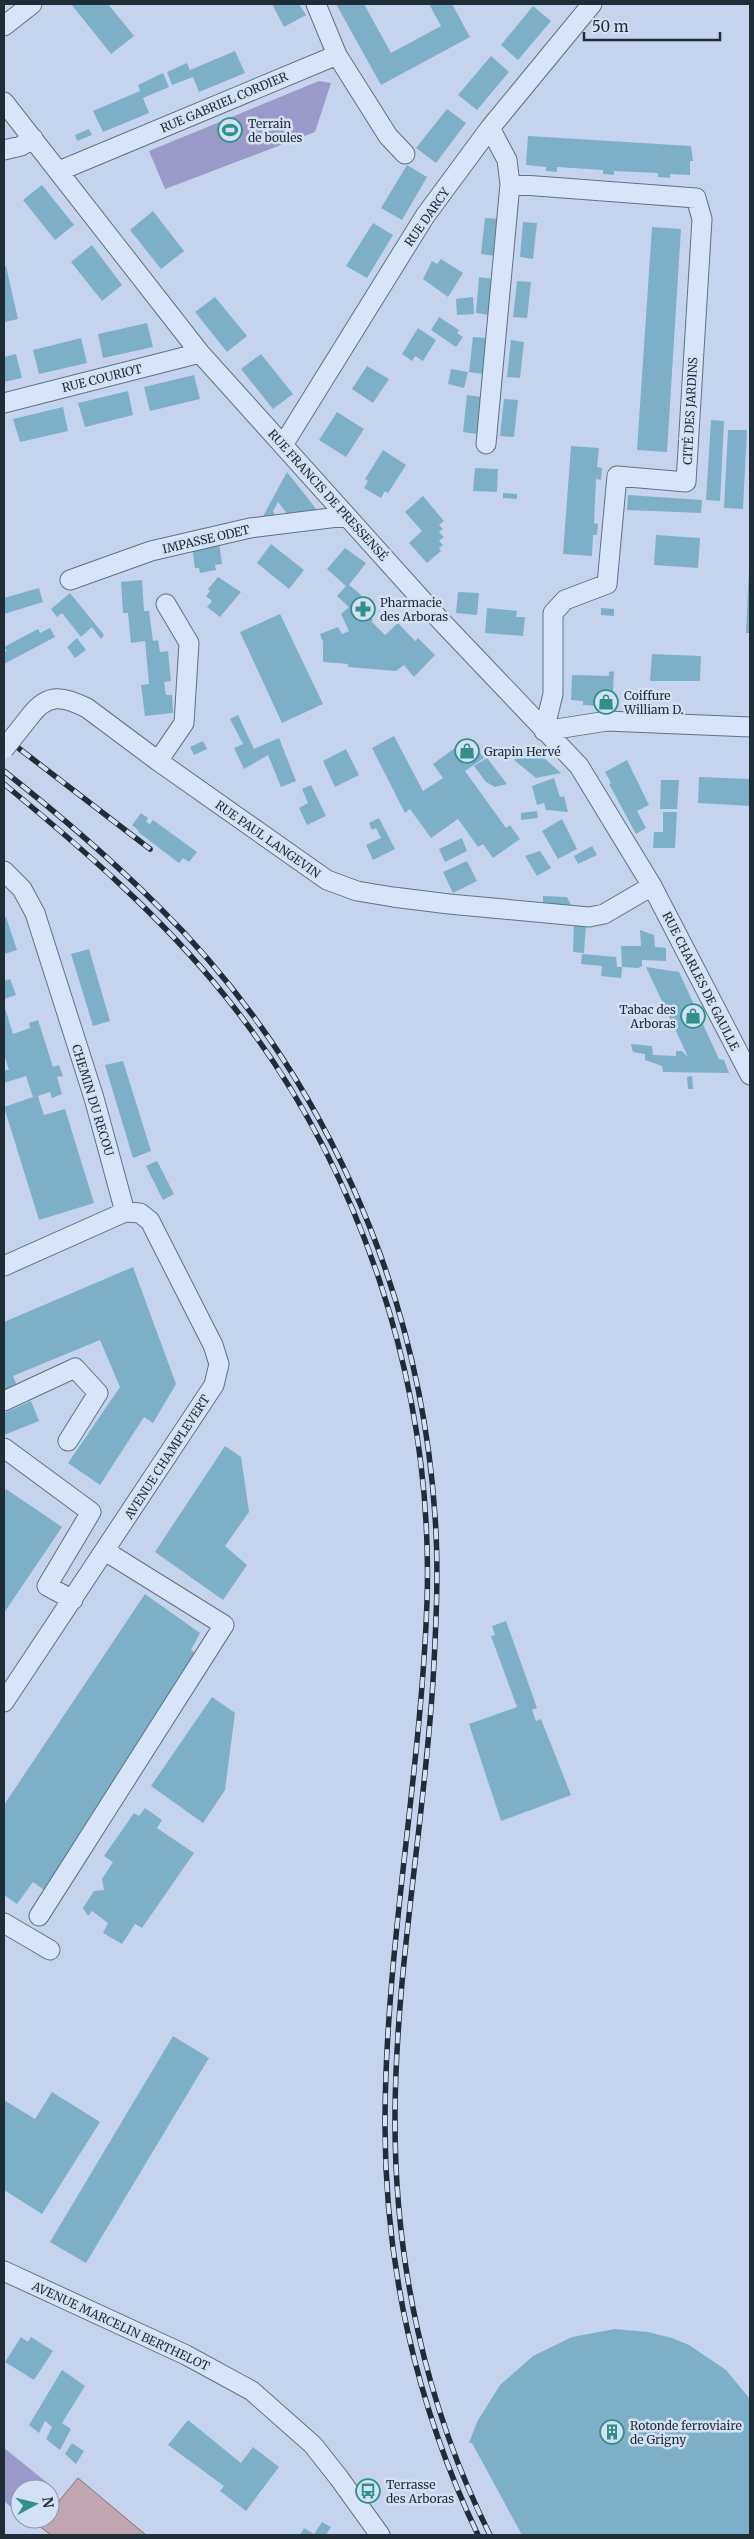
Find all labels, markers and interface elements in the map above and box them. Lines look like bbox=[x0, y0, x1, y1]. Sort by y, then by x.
scale bar bbox=[584, 10, 720, 42]
text: 50 m bbox=[592, 17, 629, 36]
street label: RUE GABRIEL CORDIER bbox=[158, 68, 290, 136]
place label: Terrain de boules bbox=[248, 116, 302, 145]
sports icon: Terrain de boules bbox=[217, 117, 243, 143]
street label: RUE DARCY bbox=[401, 184, 453, 249]
street label: CITÉ DES JARDINS bbox=[680, 357, 700, 465]
street label: RUE COURIOT bbox=[60, 361, 144, 395]
street label: RUE FRANCIS DE PRESSENSÉ bbox=[265, 426, 391, 564]
street label: IMPASSE ODET bbox=[161, 522, 252, 556]
place label: Pharmacie des Arboras bbox=[380, 595, 448, 624]
pharmacy icon: Pharmacie des Arboras bbox=[350, 596, 376, 622]
place label: Coiffure William D. bbox=[623, 688, 684, 717]
shop icon: Coiffure William D. bbox=[593, 689, 619, 715]
shop icon: Grapin Hervé bbox=[454, 738, 480, 764]
place label: Grapin Hervé bbox=[484, 744, 560, 759]
street label: RUE PAUL LANGEVIN bbox=[212, 797, 324, 881]
street label: RUE CHARLES DE GAULLE bbox=[659, 909, 743, 1053]
place label: Tabac des Arboras bbox=[619, 1002, 676, 1031]
shop icon: Tabac des Arboras bbox=[680, 1003, 706, 1029]
street label: CHEMIN DU RECOU bbox=[69, 1042, 117, 1158]
street label: AVENUE CHAMPLEVERT bbox=[121, 1392, 213, 1523]
street label: AVENUE MARCELIN BERTHELOT bbox=[29, 2278, 213, 2374]
place label: Rotonde ferroviaire de Grigny bbox=[630, 2418, 742, 2447]
building icon: Rotonde ferroviaire de Grigny bbox=[599, 2419, 625, 2445]
place label: Terrasse des Arboras bbox=[386, 2477, 454, 2506]
bus stop icon: Terrasse des Arboras bbox=[355, 2478, 381, 2504]
north arrow bbox=[10, 2479, 60, 2529]
text: N bbox=[38, 2496, 58, 2509]

